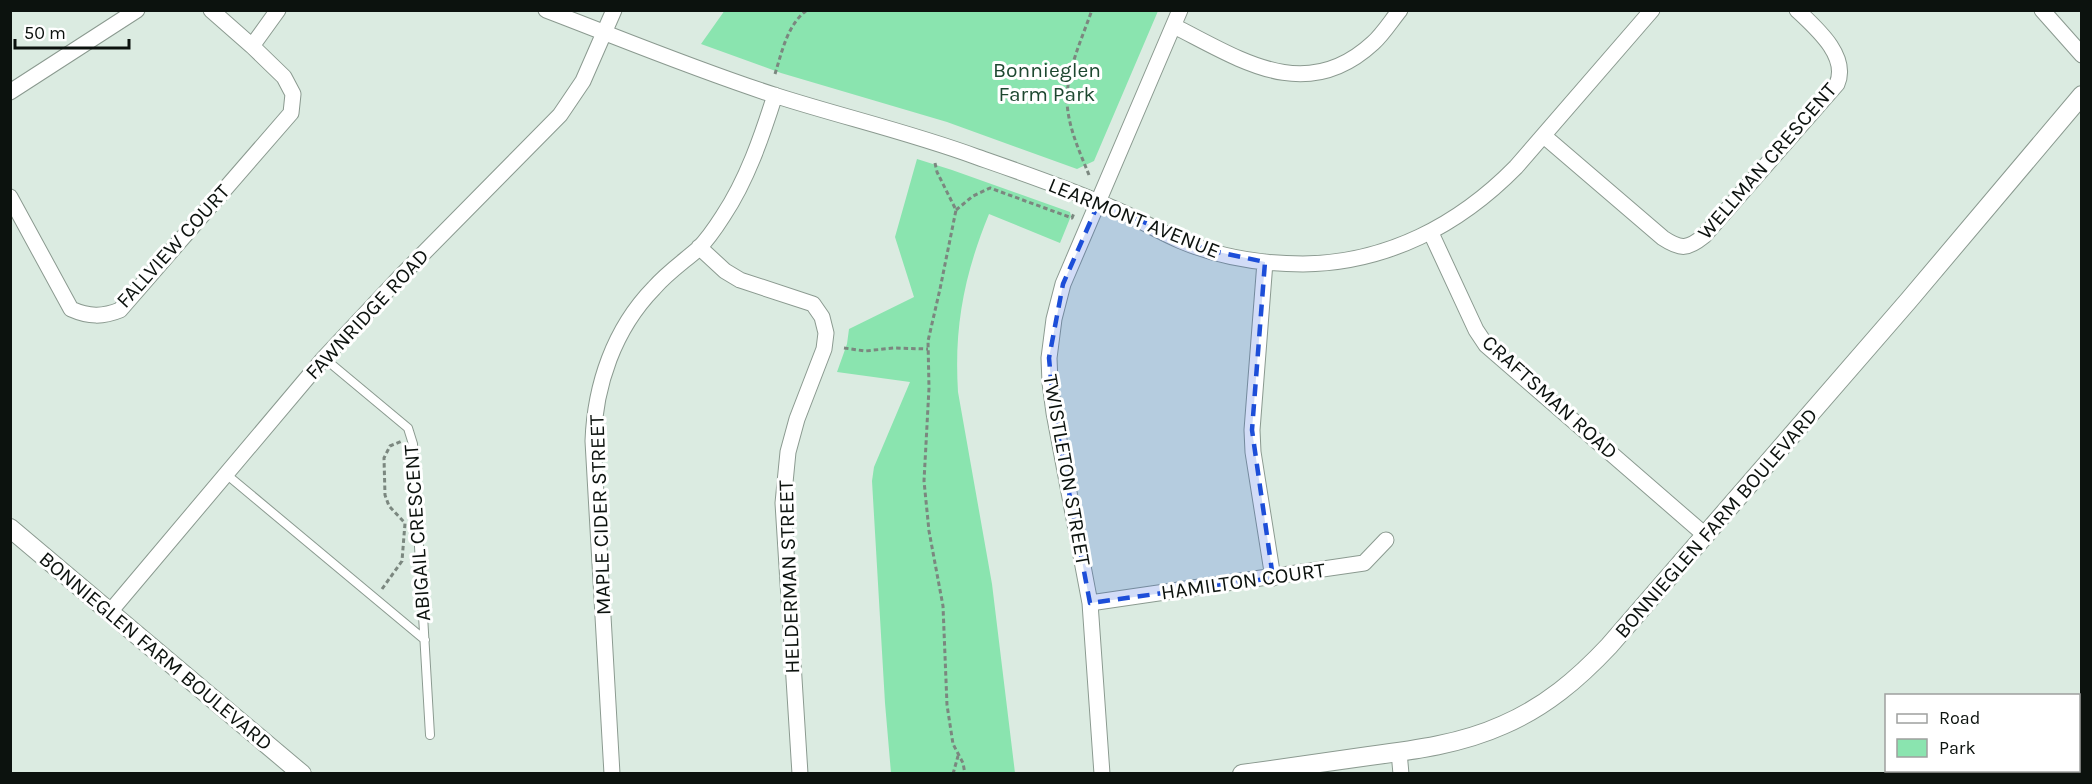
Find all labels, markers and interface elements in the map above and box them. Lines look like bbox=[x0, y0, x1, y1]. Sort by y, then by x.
scale bar bbox=[15, 12, 129, 50]
text: 50 m bbox=[24, 22, 66, 44]
park label: Bonnieglen Farm Park bbox=[993, 58, 1101, 106]
street label: WELLMAN CRESCENT bbox=[1693, 78, 1842, 244]
street label: LEARMONT AVENUE bbox=[1045, 173, 1223, 263]
street label: FALLVIEW COURT bbox=[111, 179, 235, 312]
street label: FAWNRIDGE ROAD bbox=[300, 244, 434, 384]
street label: CRAFTSMAN ROAD bbox=[1477, 330, 1623, 464]
street label: TWISTLETON STREET bbox=[1038, 373, 1096, 568]
street label: BONNIEGLEN FARM BOULEVARD bbox=[1610, 403, 1822, 643]
street label: MAPLE CIDER STREET bbox=[584, 414, 615, 616]
street label: ABIGAIL CRESCENT bbox=[399, 443, 435, 622]
street label: HELDERMAN STREET bbox=[774, 479, 804, 674]
street label: BONNIEGLEN FARM BOULEVARD bbox=[35, 546, 277, 756]
street label: HAMILTON COURT bbox=[1159, 558, 1327, 604]
legend bbox=[1885, 694, 2080, 772]
text: Road bbox=[1939, 707, 1980, 729]
text: Park bbox=[1939, 737, 1976, 759]

